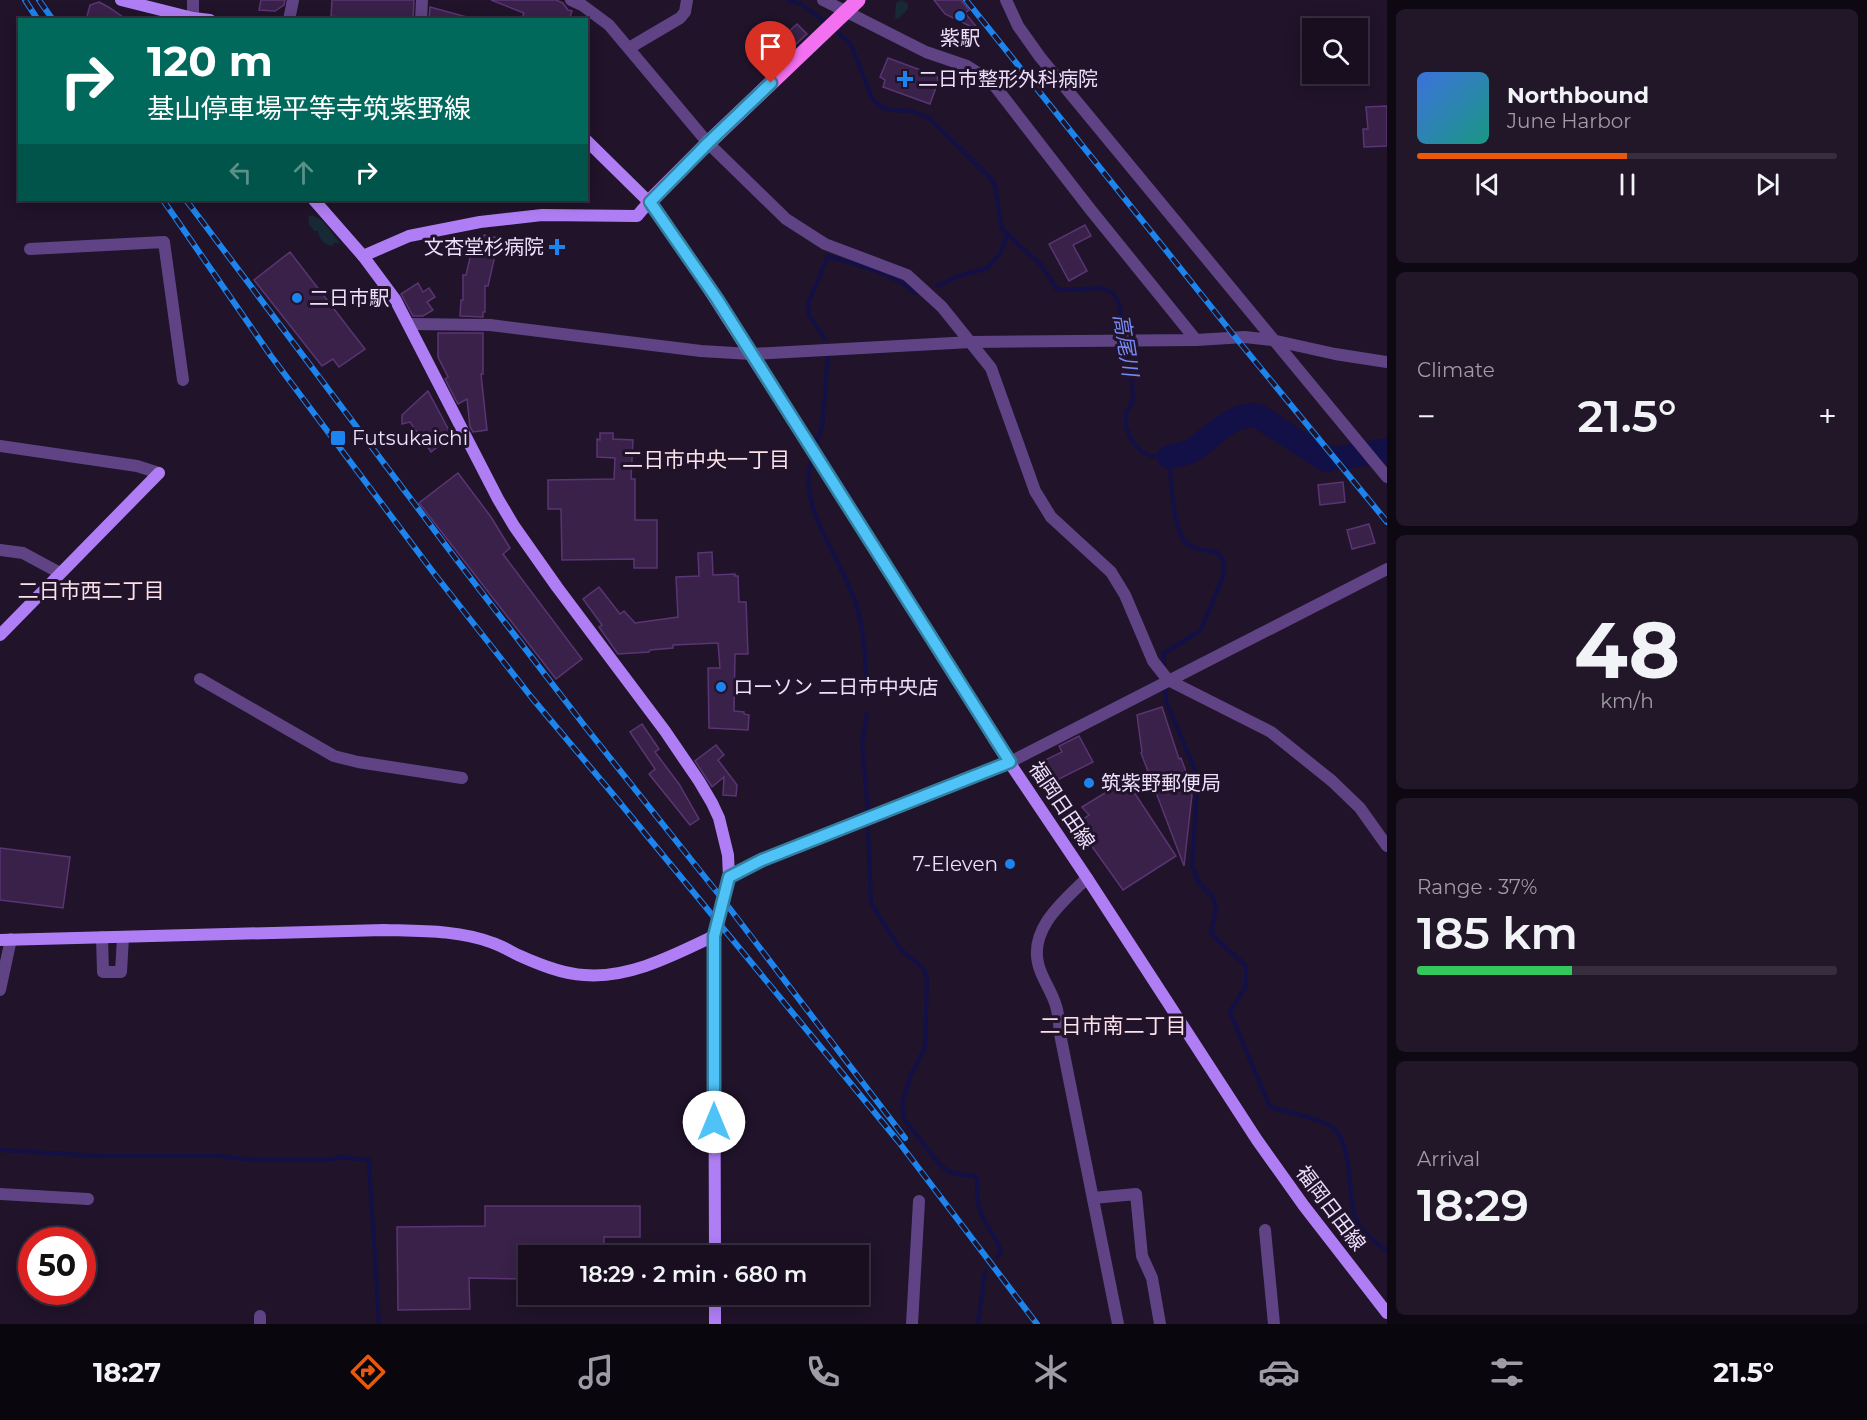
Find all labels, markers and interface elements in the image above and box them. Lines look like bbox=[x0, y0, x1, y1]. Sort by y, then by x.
marker: 紫駅 bbox=[953, 9, 967, 23]
map controls bbox=[1302, 18, 1368, 84]
button: search bbox=[1302, 18, 1368, 84]
pin bbox=[745, 21, 796, 83]
place label: 紫駅 bbox=[940, 26, 980, 50]
icon: arrive bbox=[754, 30, 787, 63]
text: 120 m bbox=[147, 35, 273, 87]
icon: right bbox=[48, 42, 126, 120]
place label: 二日市整形外科病院 bbox=[918, 67, 1098, 91]
marker: 二日市整形外科病院 bbox=[896, 70, 914, 88]
text: Northbound bbox=[1507, 82, 1649, 109]
text: 基山停車場平等寺筑紫野線 bbox=[147, 92, 471, 125]
text: June Harbor bbox=[1507, 109, 1631, 133]
icon: left bbox=[224, 156, 257, 189]
icon: ahead bbox=[287, 156, 320, 189]
icon: right bbox=[350, 156, 383, 189]
icon: previous bbox=[1471, 168, 1504, 201]
icon: pause bbox=[1611, 168, 1644, 201]
icon: next bbox=[1751, 168, 1784, 201]
place label: 文杏堂杉病院 bbox=[424, 235, 544, 259]
marker: 文杏堂杉病院 bbox=[548, 238, 566, 256]
place label: 二日市駅 bbox=[309, 286, 389, 310]
marker: 二日市駅 bbox=[290, 291, 304, 305]
water label: 高尾川 bbox=[1109, 312, 1144, 380]
text: Climate bbox=[1417, 358, 1495, 382]
text: 21.5° bbox=[1577, 388, 1677, 443]
text: − bbox=[1417, 396, 1436, 436]
text: + bbox=[1818, 396, 1837, 436]
place label: Futsukaichi bbox=[352, 426, 468, 450]
marker: Futsukaichi bbox=[329, 429, 347, 447]
district label: 二日市中央一丁目 bbox=[622, 447, 790, 472]
district label: 二日市西二丁目 bbox=[18, 578, 165, 603]
text: 48 bbox=[1574, 602, 1680, 698]
place label: ローソン 二日市中央店 bbox=[733, 675, 938, 699]
marker: ローソン 二日市中央店 bbox=[714, 680, 728, 694]
text: km/h bbox=[1600, 689, 1654, 713]
street label: 福岡日田線 bbox=[1024, 757, 1100, 853]
place label: 筑紫野郵便局 bbox=[1101, 771, 1221, 795]
marker: 筑紫野郵便局 bbox=[1082, 776, 1096, 790]
place label: 7-Eleven bbox=[913, 852, 998, 876]
marker: 7-Eleven bbox=[1003, 857, 1017, 871]
text: Range · 37% bbox=[1417, 875, 1537, 899]
text: 185 km bbox=[1417, 905, 1578, 960]
district label: 二日市南二丁目 bbox=[1040, 1013, 1187, 1038]
position arrow bbox=[682, 1090, 746, 1154]
text: Arrival bbox=[1417, 1147, 1480, 1171]
street label: 福岡日田線 bbox=[1291, 1161, 1371, 1255]
text: 18:29 bbox=[1417, 1177, 1529, 1232]
speed limit sign: 50 bbox=[18, 1227, 96, 1305]
text: 18:29 · 2 min · 680 m bbox=[580, 1261, 807, 1288]
icon: directions bbox=[347, 1351, 389, 1393]
icon: music bbox=[575, 1351, 617, 1393]
icon: phone bbox=[802, 1351, 844, 1393]
icon: climate bbox=[1030, 1351, 1072, 1393]
icon: car bbox=[1258, 1351, 1300, 1393]
icon: filters bbox=[1486, 1351, 1528, 1393]
text: 18:27 bbox=[93, 1356, 161, 1389]
text: 21.5° bbox=[1713, 1356, 1774, 1389]

